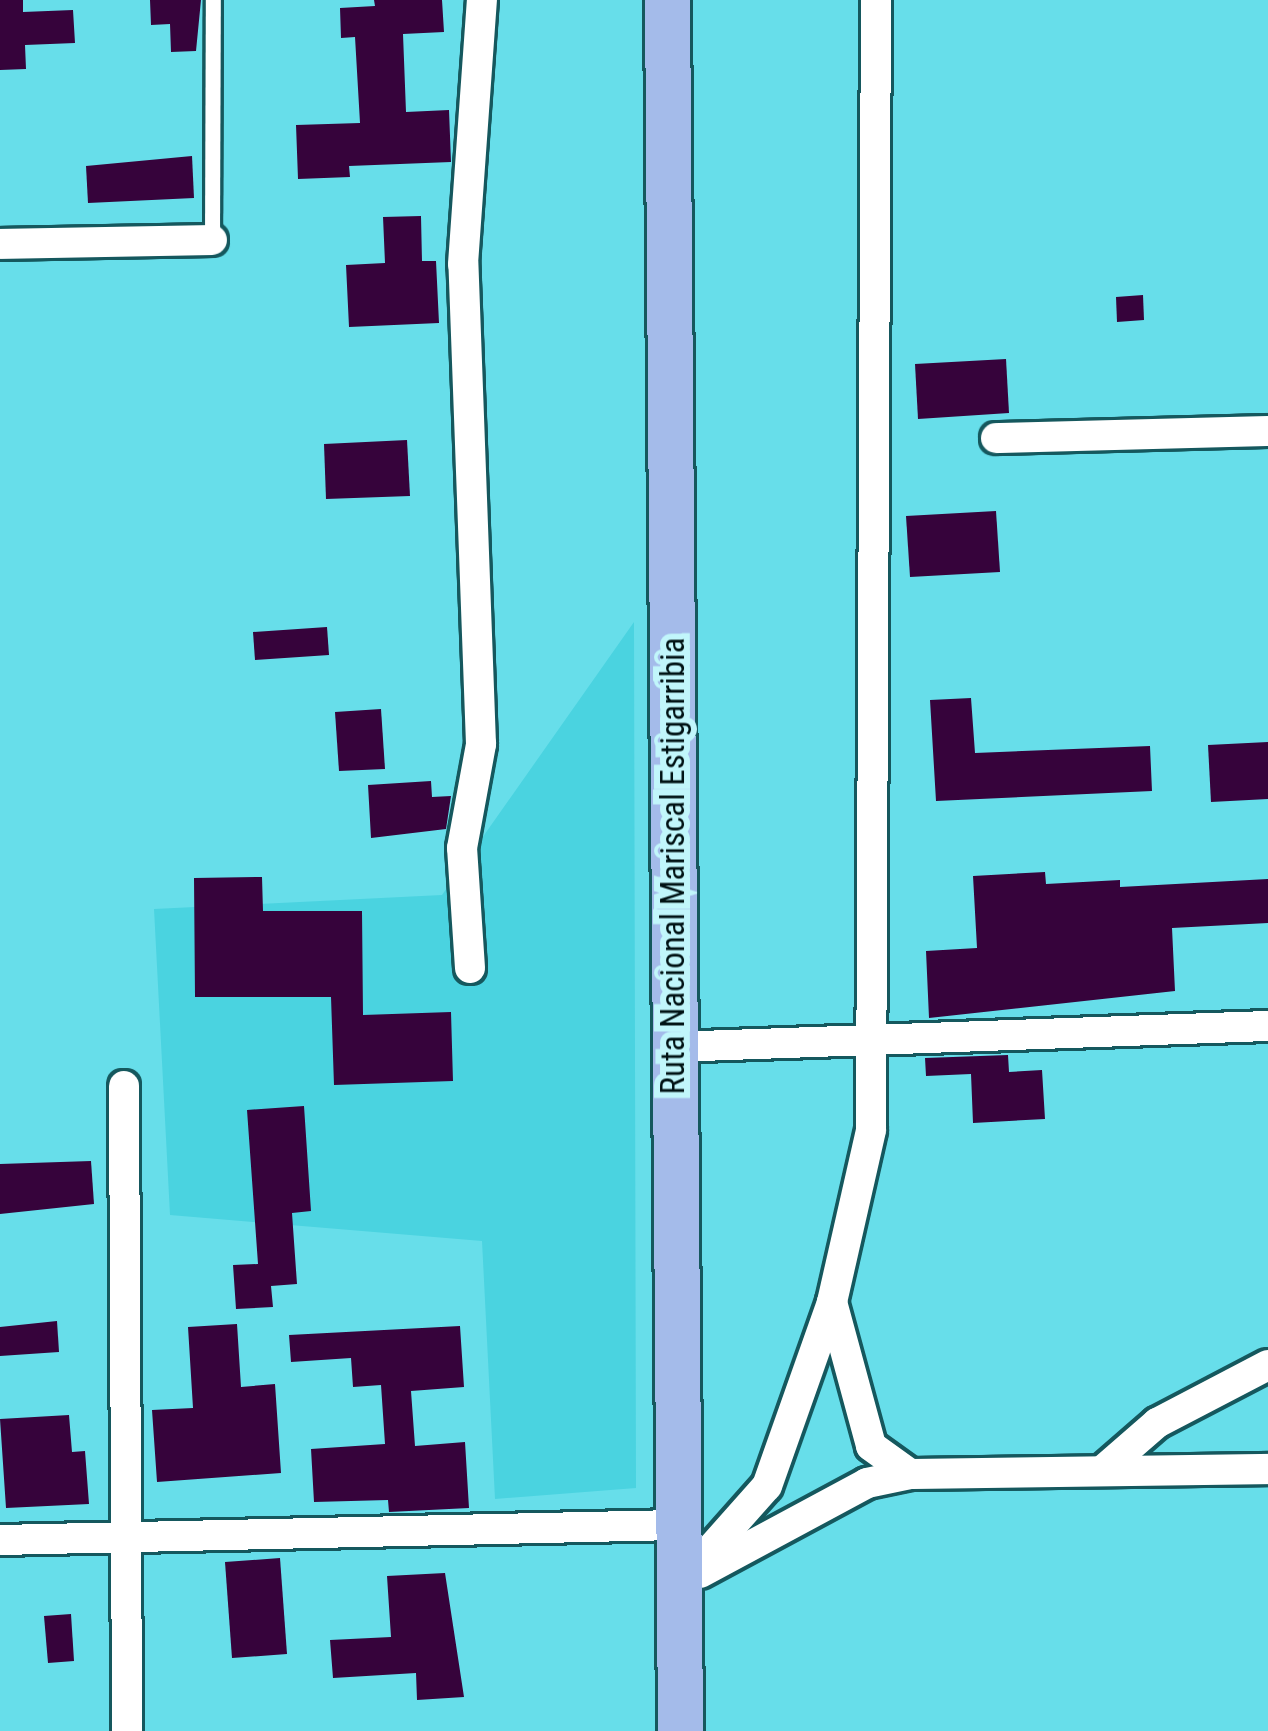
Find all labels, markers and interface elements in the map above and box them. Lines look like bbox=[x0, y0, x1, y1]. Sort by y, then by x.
street label: Ruta Nacional Mariscal Estigarribia bbox=[653, 637, 693, 1095]

